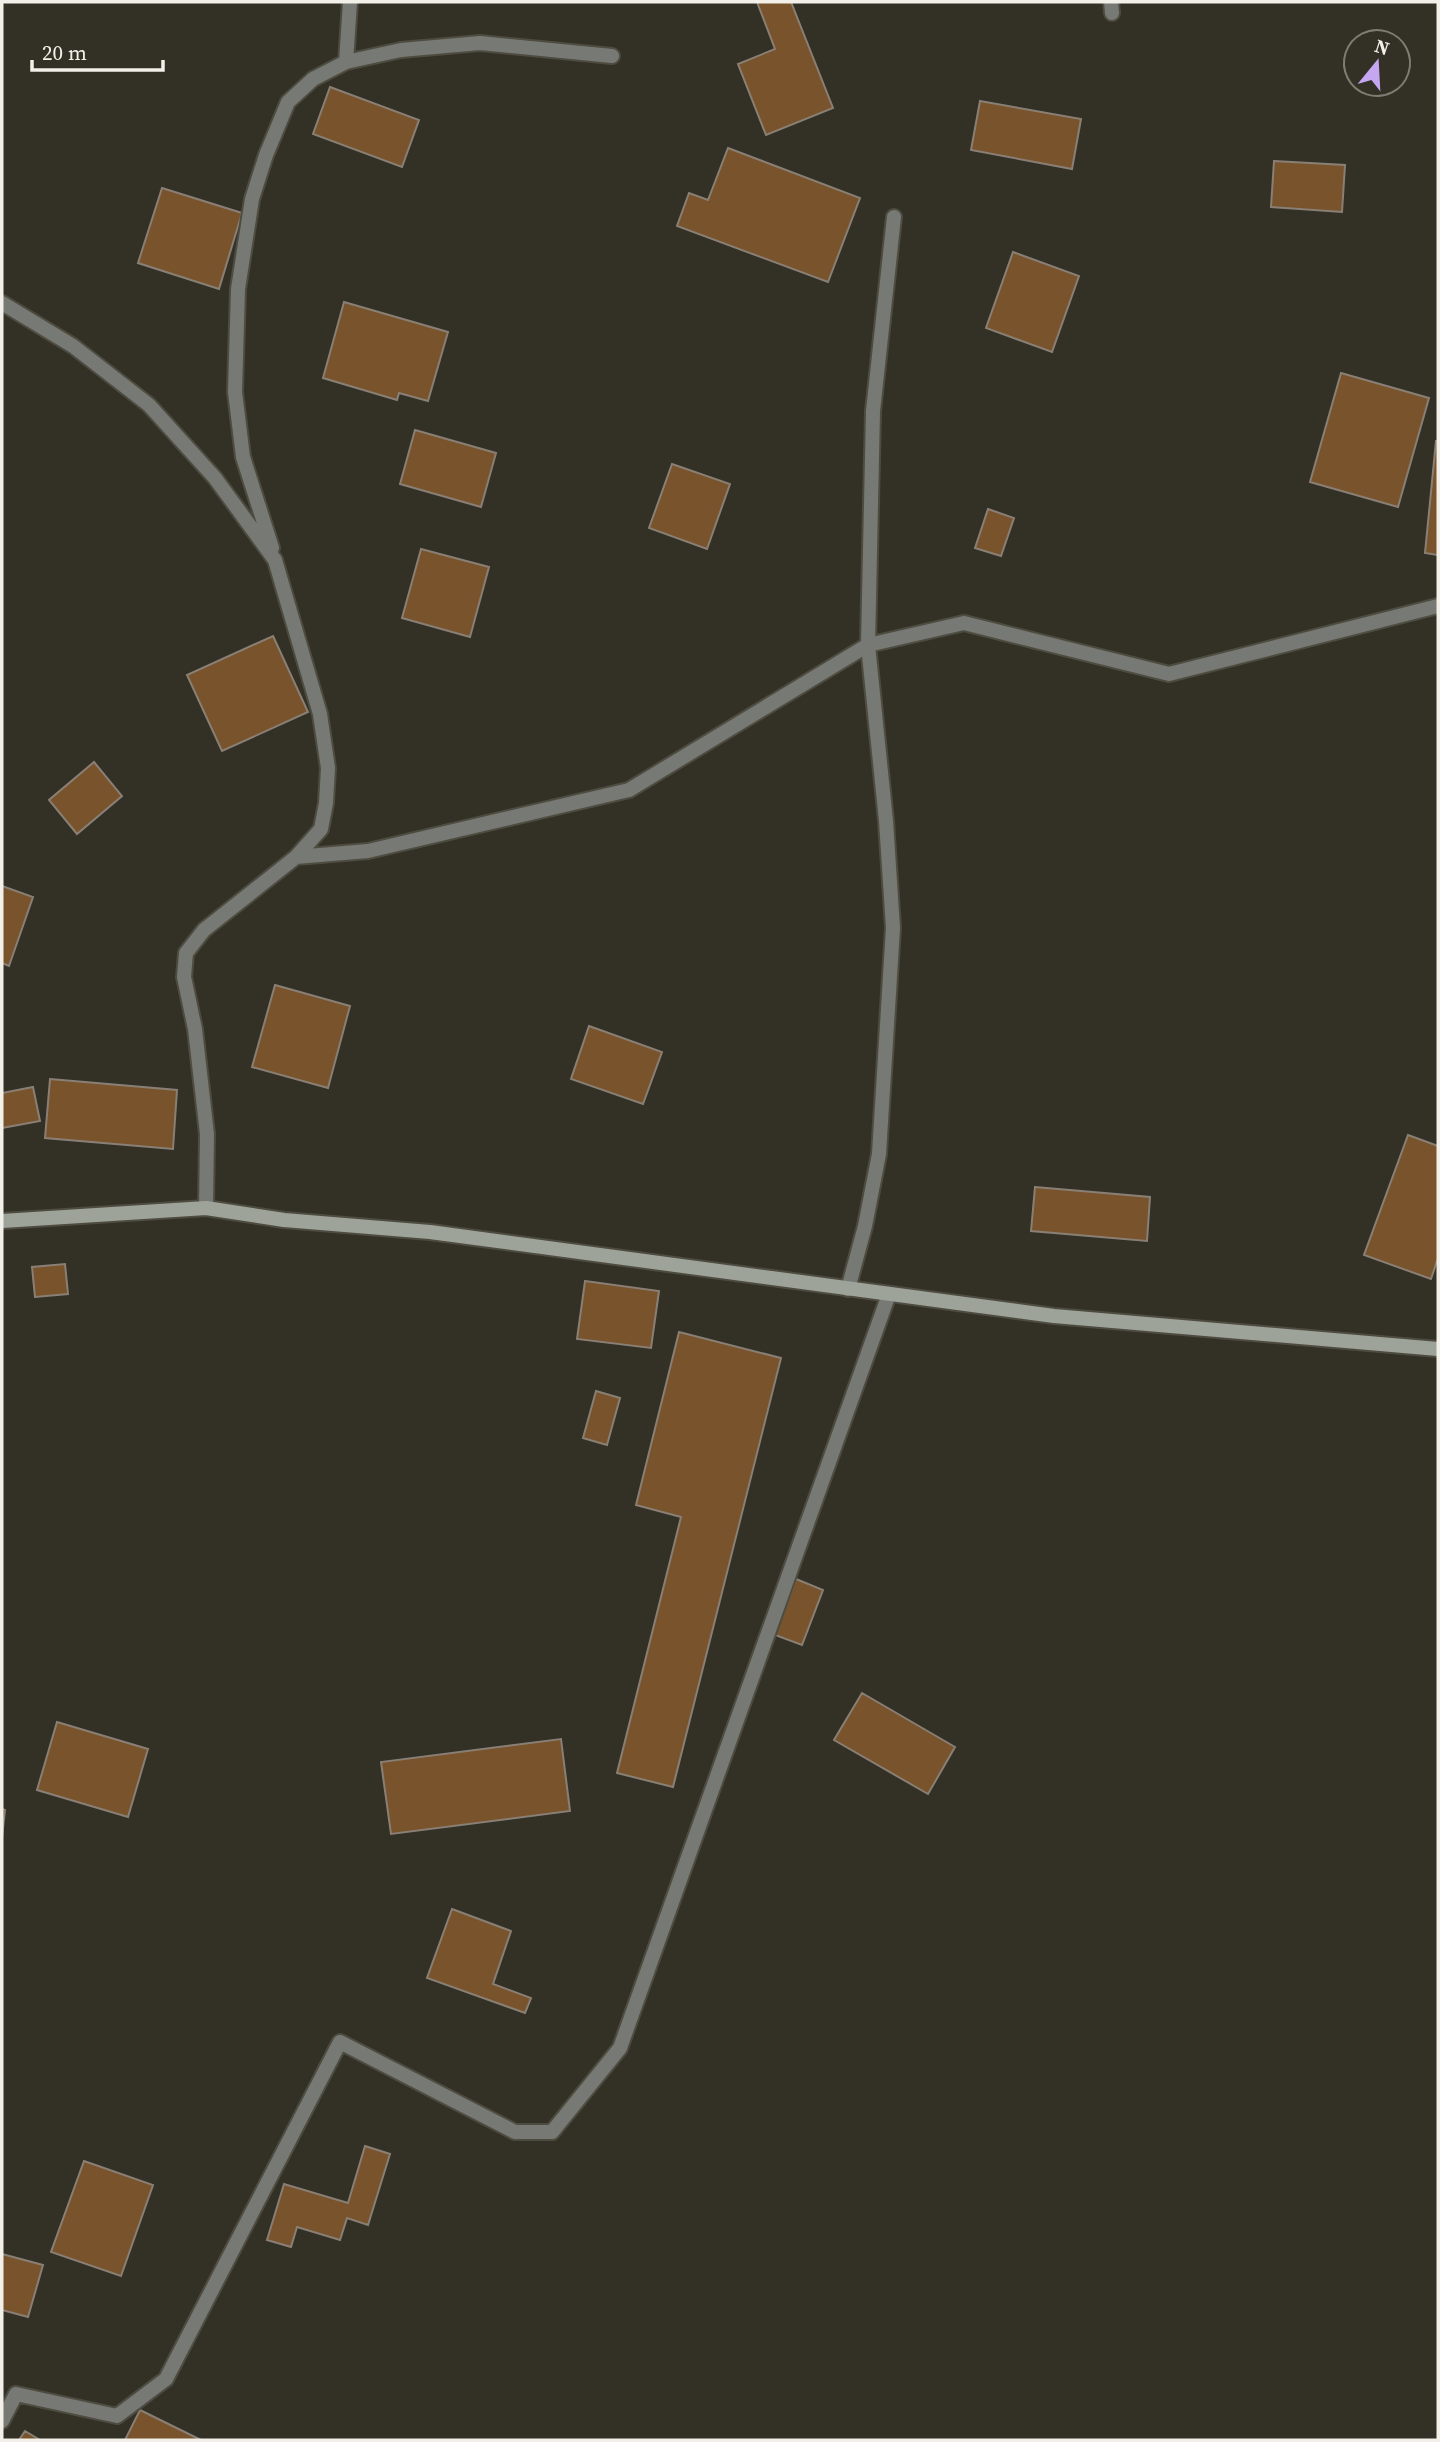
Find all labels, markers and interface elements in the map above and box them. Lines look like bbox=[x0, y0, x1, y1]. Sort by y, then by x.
scale bar bbox=[32, 28, 163, 72]
north arrow bbox=[1342, 28, 1412, 98]
text: N bbox=[1372, 32, 1393, 61]
text: 20 m bbox=[42, 38, 87, 67]

